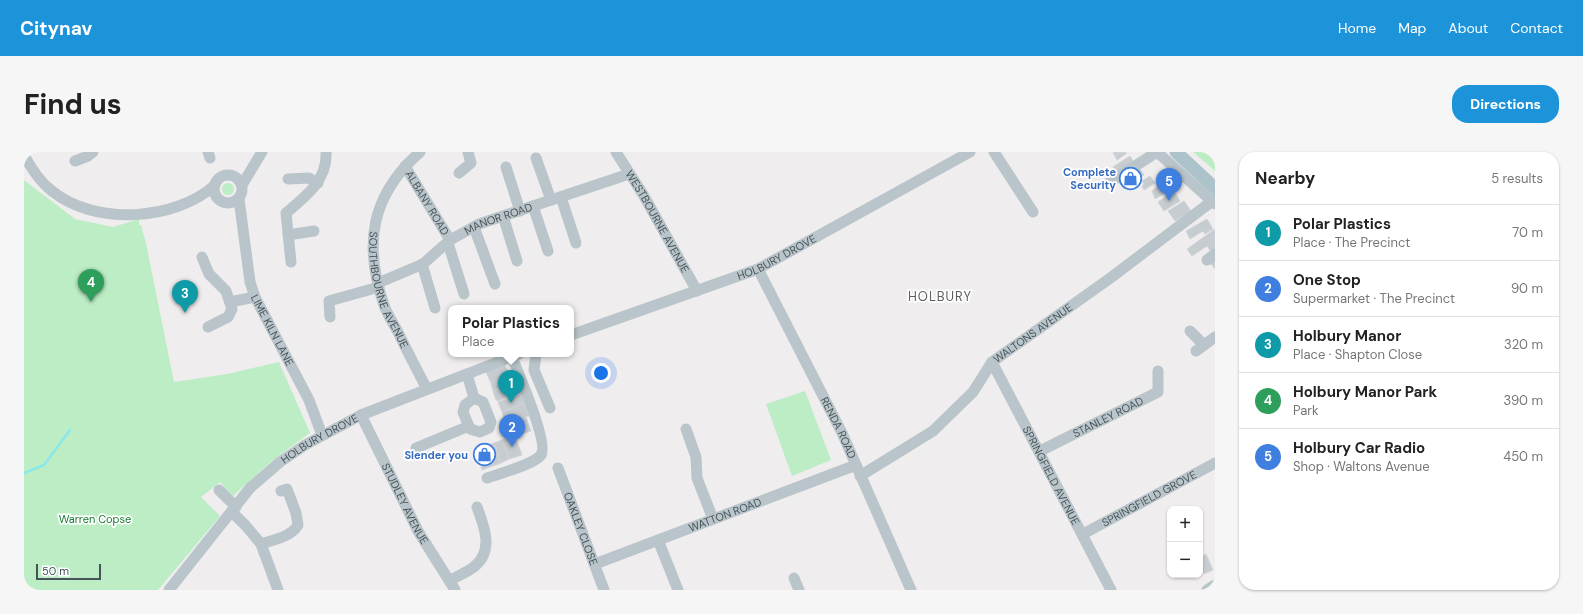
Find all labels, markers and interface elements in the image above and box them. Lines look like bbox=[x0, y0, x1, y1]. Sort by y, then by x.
text: Citynav bbox=[20, 16, 92, 41]
text: Home bbox=[1338, 19, 1376, 37]
text: Map bbox=[1398, 19, 1426, 37]
text: About bbox=[1448, 19, 1488, 37]
text: Contact bbox=[1510, 19, 1563, 37]
button: Directions bbox=[1452, 85, 1559, 123]
text: Find us bbox=[24, 86, 122, 123]
place label: Complete Security bbox=[1063, 165, 1116, 192]
shop icon: Complete Security bbox=[1118, 165, 1144, 191]
text: Nearby bbox=[1255, 167, 1315, 189]
street label: ALBANY ROAD bbox=[402, 168, 453, 238]
street label: WESTBOURNE AVENUE bbox=[622, 168, 692, 275]
pin: 5 bbox=[1156, 168, 1182, 201]
text: 5 results bbox=[1491, 170, 1543, 187]
street label: MANOR ROAD bbox=[462, 200, 534, 238]
text: Polar Plastics bbox=[1293, 214, 1391, 234]
text: 1 bbox=[1266, 224, 1270, 241]
text: 70 m bbox=[1512, 224, 1543, 241]
street label: SOUTHBOURNE AVENUE bbox=[366, 231, 412, 350]
street label: HOLBURY DROVE bbox=[735, 231, 819, 283]
text: Place · The Precinct bbox=[1293, 234, 1410, 251]
pin: 4 bbox=[78, 269, 104, 302]
text: One Stop bbox=[1293, 270, 1361, 290]
pin: 3 bbox=[172, 280, 198, 313]
text: 2 bbox=[1264, 280, 1272, 297]
text: 90 m bbox=[1511, 280, 1543, 297]
district label: HOLBURY bbox=[908, 288, 972, 305]
text: Supermarket · The Precinct bbox=[1293, 290, 1455, 307]
street label: LIME KILN LANE bbox=[248, 292, 297, 368]
street label: WALTONS AVENUE bbox=[990, 300, 1075, 366]
popup bbox=[448, 305, 574, 357]
text: Polar Plastics bbox=[462, 313, 560, 333]
text: Holbury Manor bbox=[1293, 326, 1401, 346]
text: Place bbox=[462, 333, 494, 350]
text: 3 bbox=[1264, 336, 1272, 353]
text: 320 m bbox=[1504, 336, 1543, 353]
text: Place · Shapton Close bbox=[1293, 346, 1422, 363]
your location bbox=[591, 363, 611, 383]
pin: 1 bbox=[498, 370, 524, 403]
text: Holbury Manor Park bbox=[1293, 382, 1437, 402]
text: 4 bbox=[1264, 392, 1272, 409]
text: 390 m bbox=[1504, 392, 1543, 409]
street label: STANLEY ROAD bbox=[1070, 393, 1146, 441]
street label: RENDA ROAD bbox=[818, 394, 860, 461]
text: Park bbox=[1293, 402, 1319, 419]
street label: HOLBURY DROVE bbox=[278, 411, 361, 466]
pin: 2 bbox=[499, 414, 525, 447]
street label: SPRINGFIELD AVENUE bbox=[1020, 424, 1083, 527]
text: Holbury Car Radio bbox=[1293, 438, 1425, 458]
shop icon: Slender you bbox=[471, 442, 497, 468]
place label: Slender you bbox=[404, 448, 468, 462]
text: 5 bbox=[1264, 448, 1272, 465]
text: 450 m bbox=[1503, 448, 1543, 465]
text: Shop · Waltons Avenue bbox=[1293, 458, 1430, 475]
street label: STUDLEY AVENUE bbox=[379, 461, 432, 547]
street label: SPRINGFIELD GROVE bbox=[1099, 467, 1199, 530]
street label: OAKLEY CLOSE bbox=[561, 490, 601, 567]
street label: WATTON ROAD bbox=[687, 494, 764, 535]
map controls bbox=[1167, 506, 1203, 578]
button: + bbox=[1167, 506, 1203, 542]
park label: Warren Copse bbox=[59, 512, 131, 526]
button: − bbox=[1167, 542, 1203, 578]
scale bar bbox=[36, 562, 101, 581]
text: 50 m bbox=[42, 564, 69, 578]

